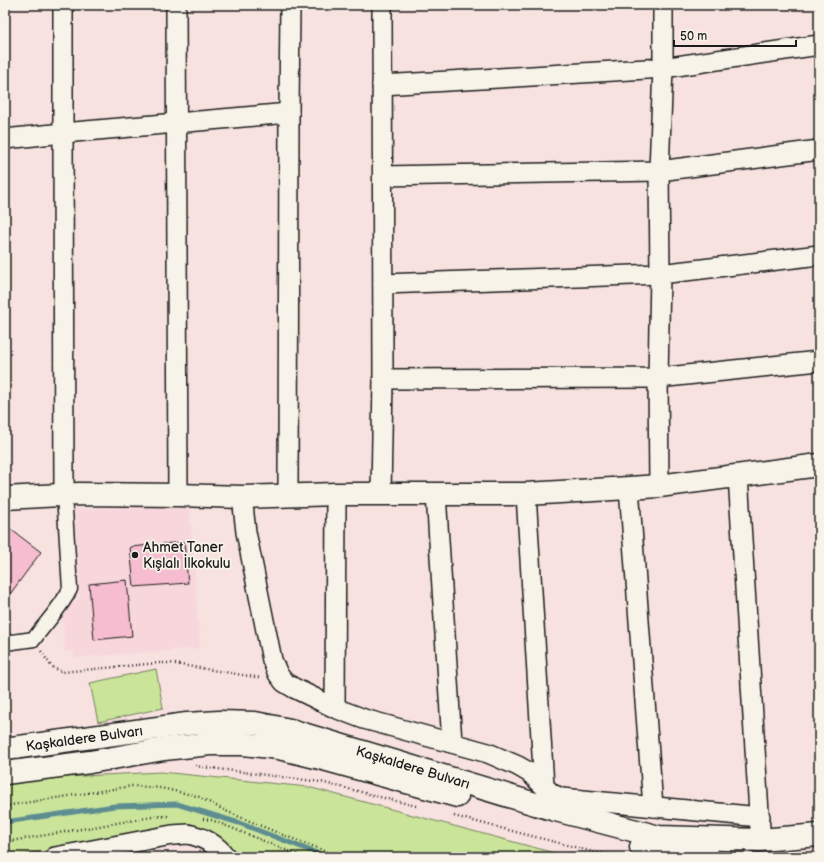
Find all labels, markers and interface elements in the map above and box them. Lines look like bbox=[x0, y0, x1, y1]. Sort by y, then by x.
scale bar bbox=[674, 22, 796, 48]
text: 50 m bbox=[680, 29, 707, 44]
place label: Ahmet Taner Kışlalı İlkokulu bbox=[143, 539, 231, 572]
marker: Ahmet Taner Kışlalı İlkokulu bbox=[130, 550, 140, 560]
street label: Kaşkaldere Bulvarı bbox=[25, 722, 144, 755]
street label: Kaşkaldere Bulvarı bbox=[354, 742, 472, 792]

